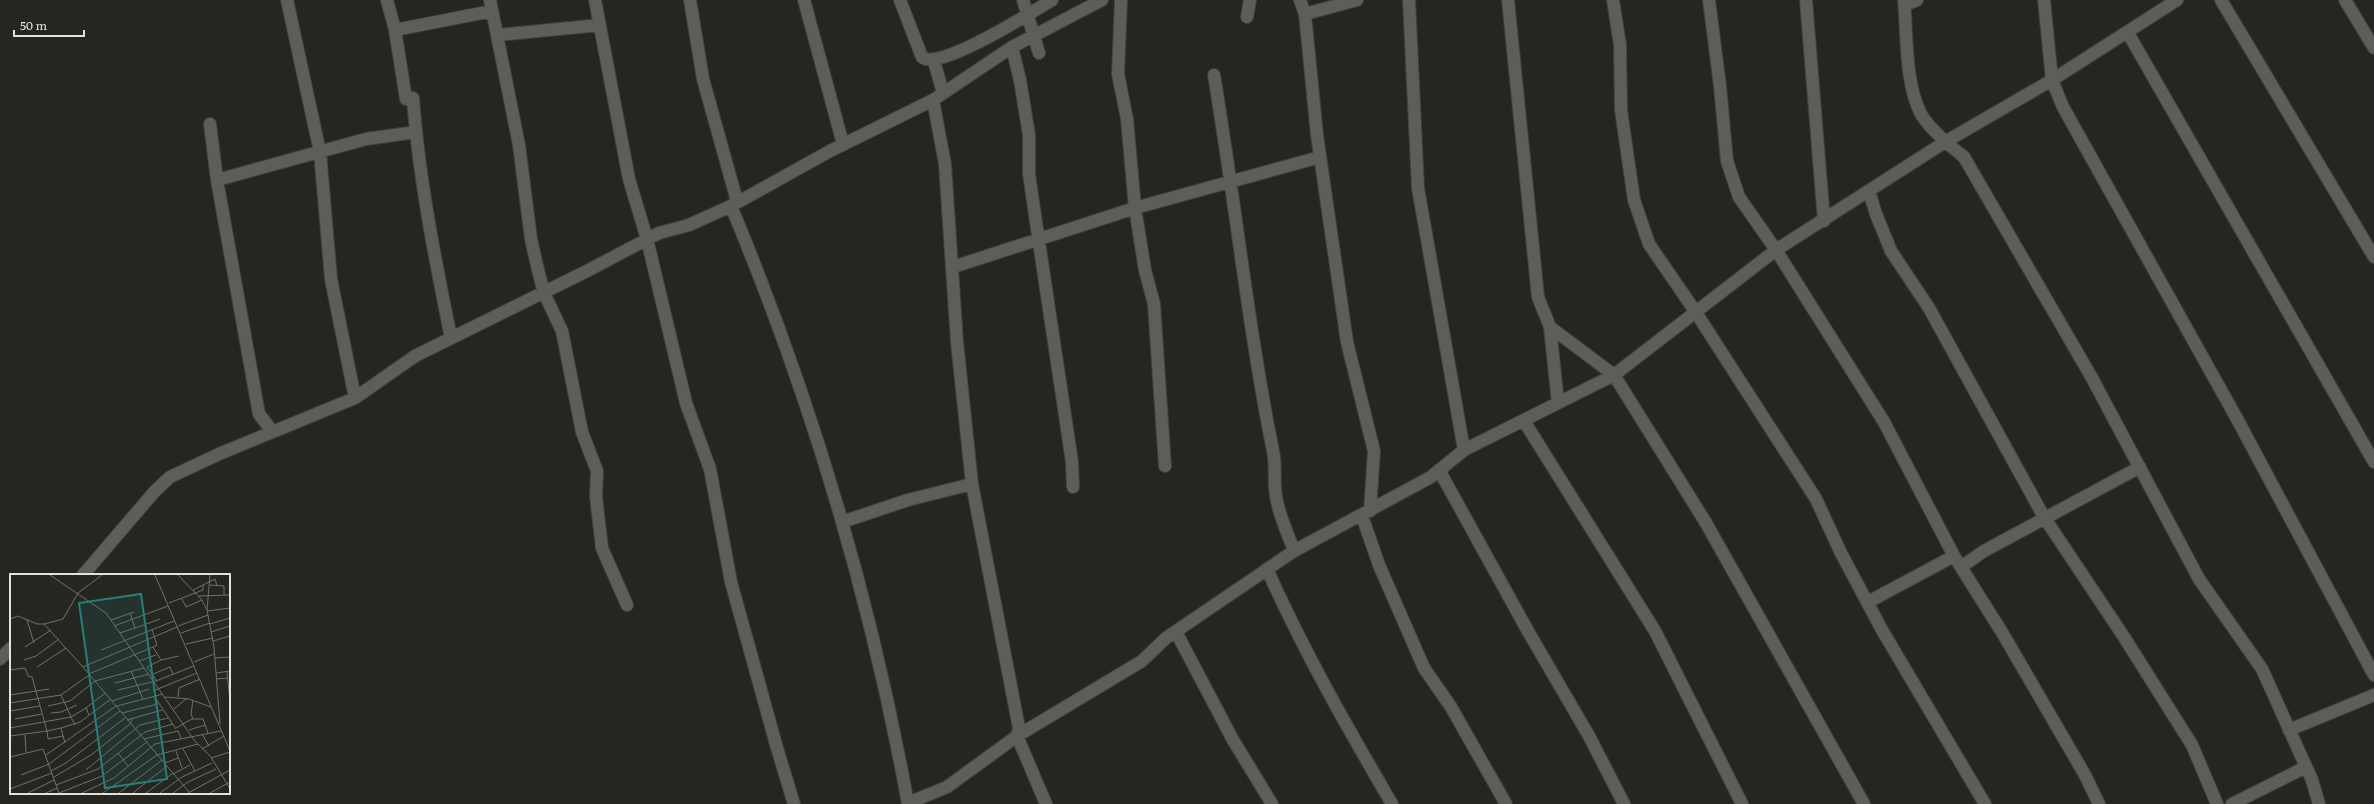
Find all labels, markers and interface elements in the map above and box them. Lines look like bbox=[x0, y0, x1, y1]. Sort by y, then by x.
scale bar bbox=[14, 12, 84, 38]
text: 50 m bbox=[20, 16, 47, 34]
inset map bbox=[10, 574, 230, 794]

